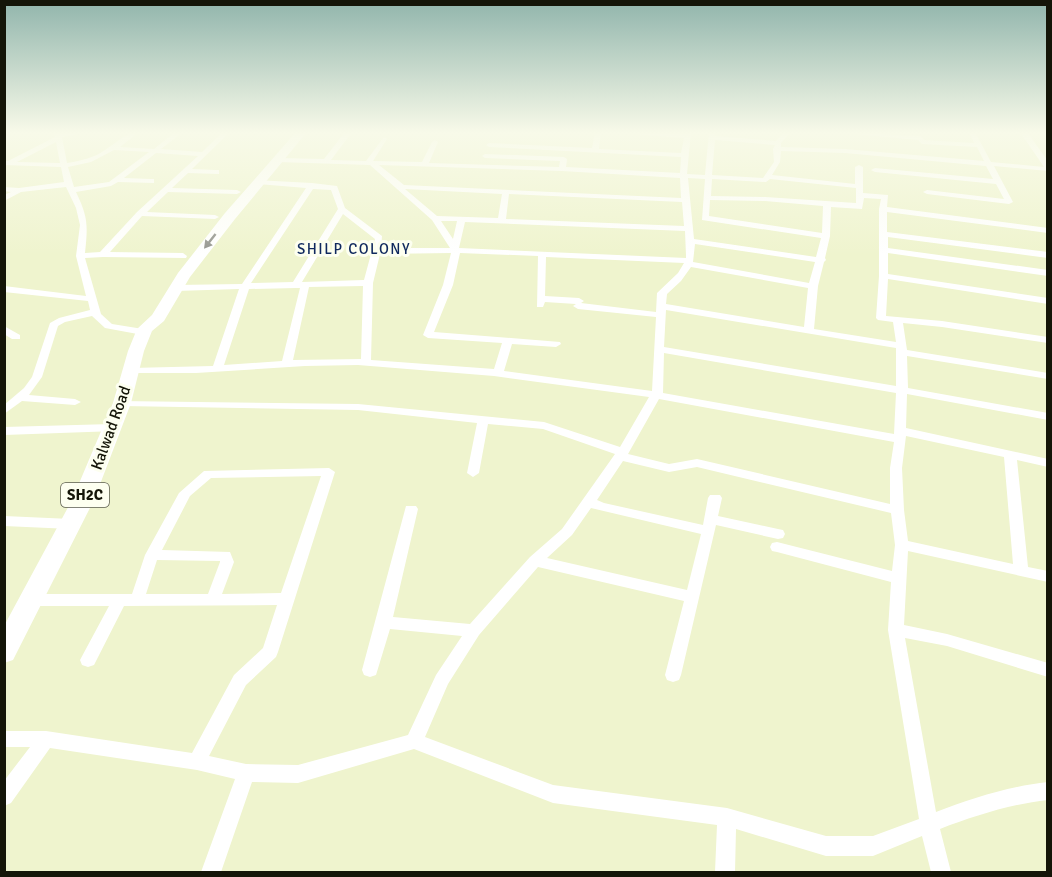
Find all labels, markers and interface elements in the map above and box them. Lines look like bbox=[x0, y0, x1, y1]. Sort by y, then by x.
one-way arrow bbox=[204, 233, 217, 249]
district label: SHILP COLONY bbox=[297, 240, 411, 258]
street label: Kalwad Road bbox=[87, 383, 135, 473]
road number: SH2C bbox=[61, 483, 109, 507]

